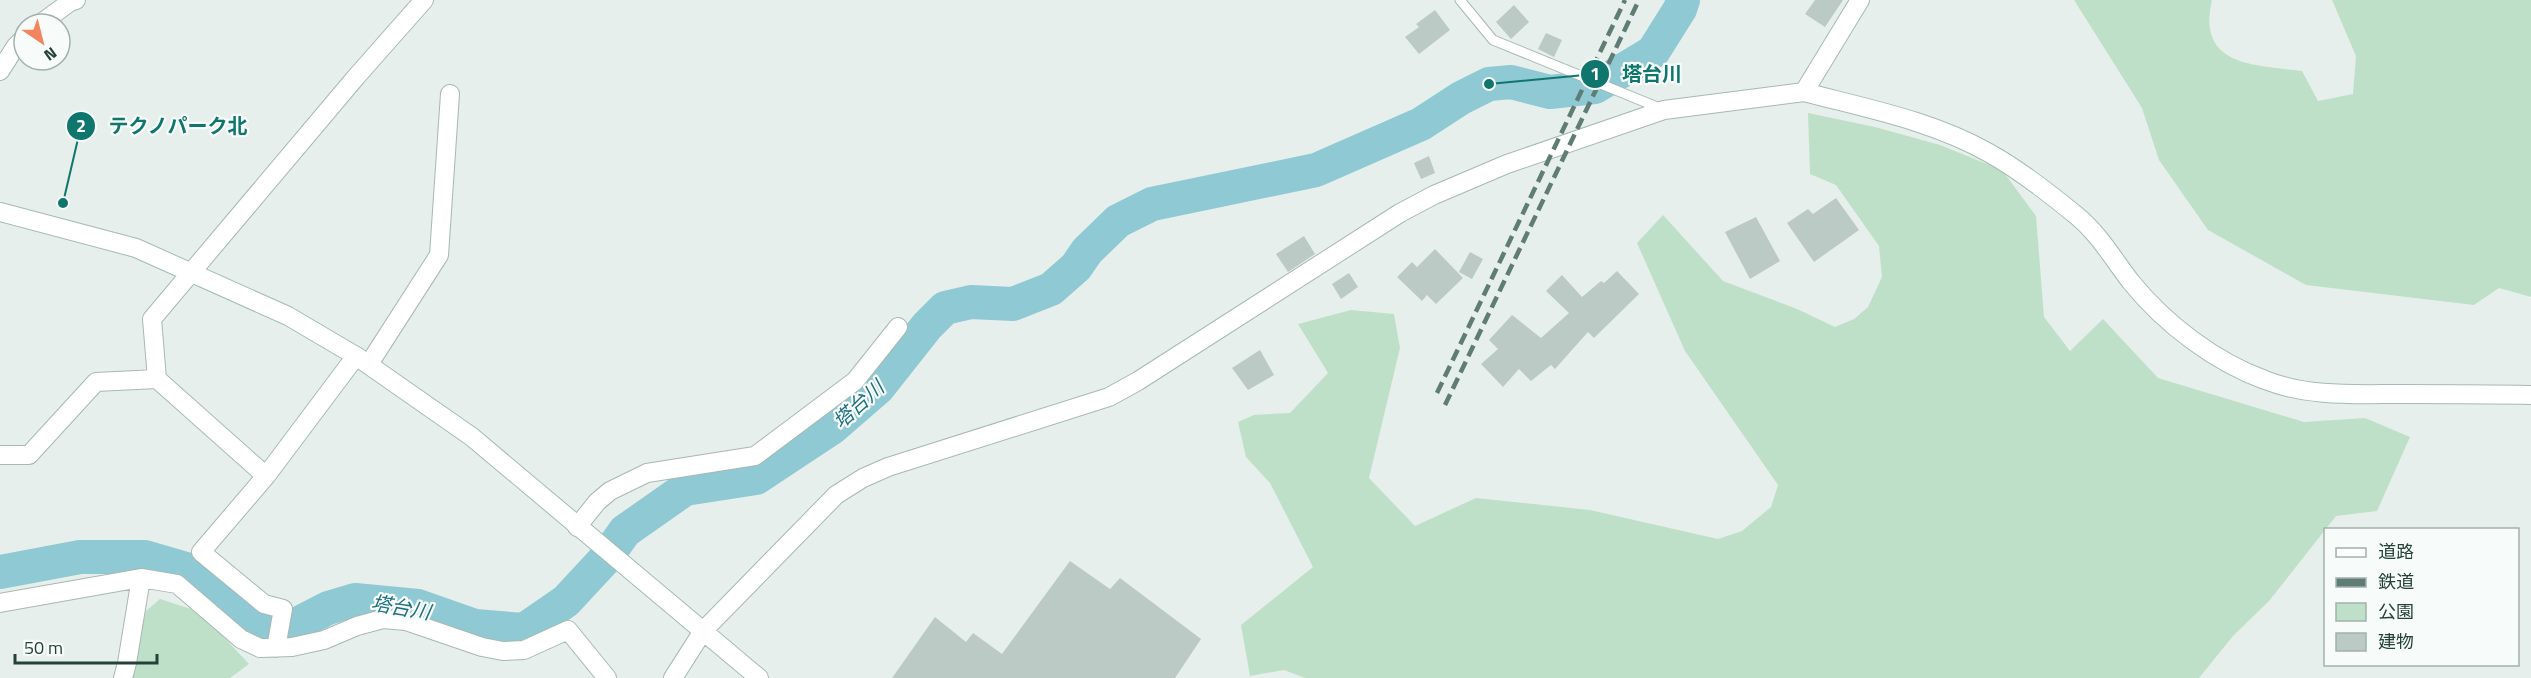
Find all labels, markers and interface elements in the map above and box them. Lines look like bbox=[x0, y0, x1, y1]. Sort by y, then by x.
north arrow bbox=[12, 12, 72, 72]
text: N bbox=[39, 41, 62, 67]
callout: 塔台川 bbox=[1580, 55, 1694, 93]
text: 塔台川 bbox=[1622, 58, 1682, 89]
text: 1 bbox=[1590, 60, 1600, 87]
callout: テクノパーク北 bbox=[66, 107, 260, 145]
text: テクノパーク北 bbox=[109, 110, 247, 141]
text: 2 bbox=[76, 112, 86, 139]
water label: 塔台川 bbox=[825, 371, 892, 436]
legend bbox=[2324, 528, 2519, 666]
text: 道路 bbox=[2378, 538, 2414, 565]
text: 鉄道 bbox=[2378, 568, 2414, 595]
water label: 塔台川 bbox=[369, 587, 435, 628]
text: 公園 bbox=[2378, 598, 2414, 625]
scale bar bbox=[15, 627, 158, 665]
text: 建物 bbox=[2378, 628, 2414, 655]
text: 50 m bbox=[24, 634, 63, 661]

